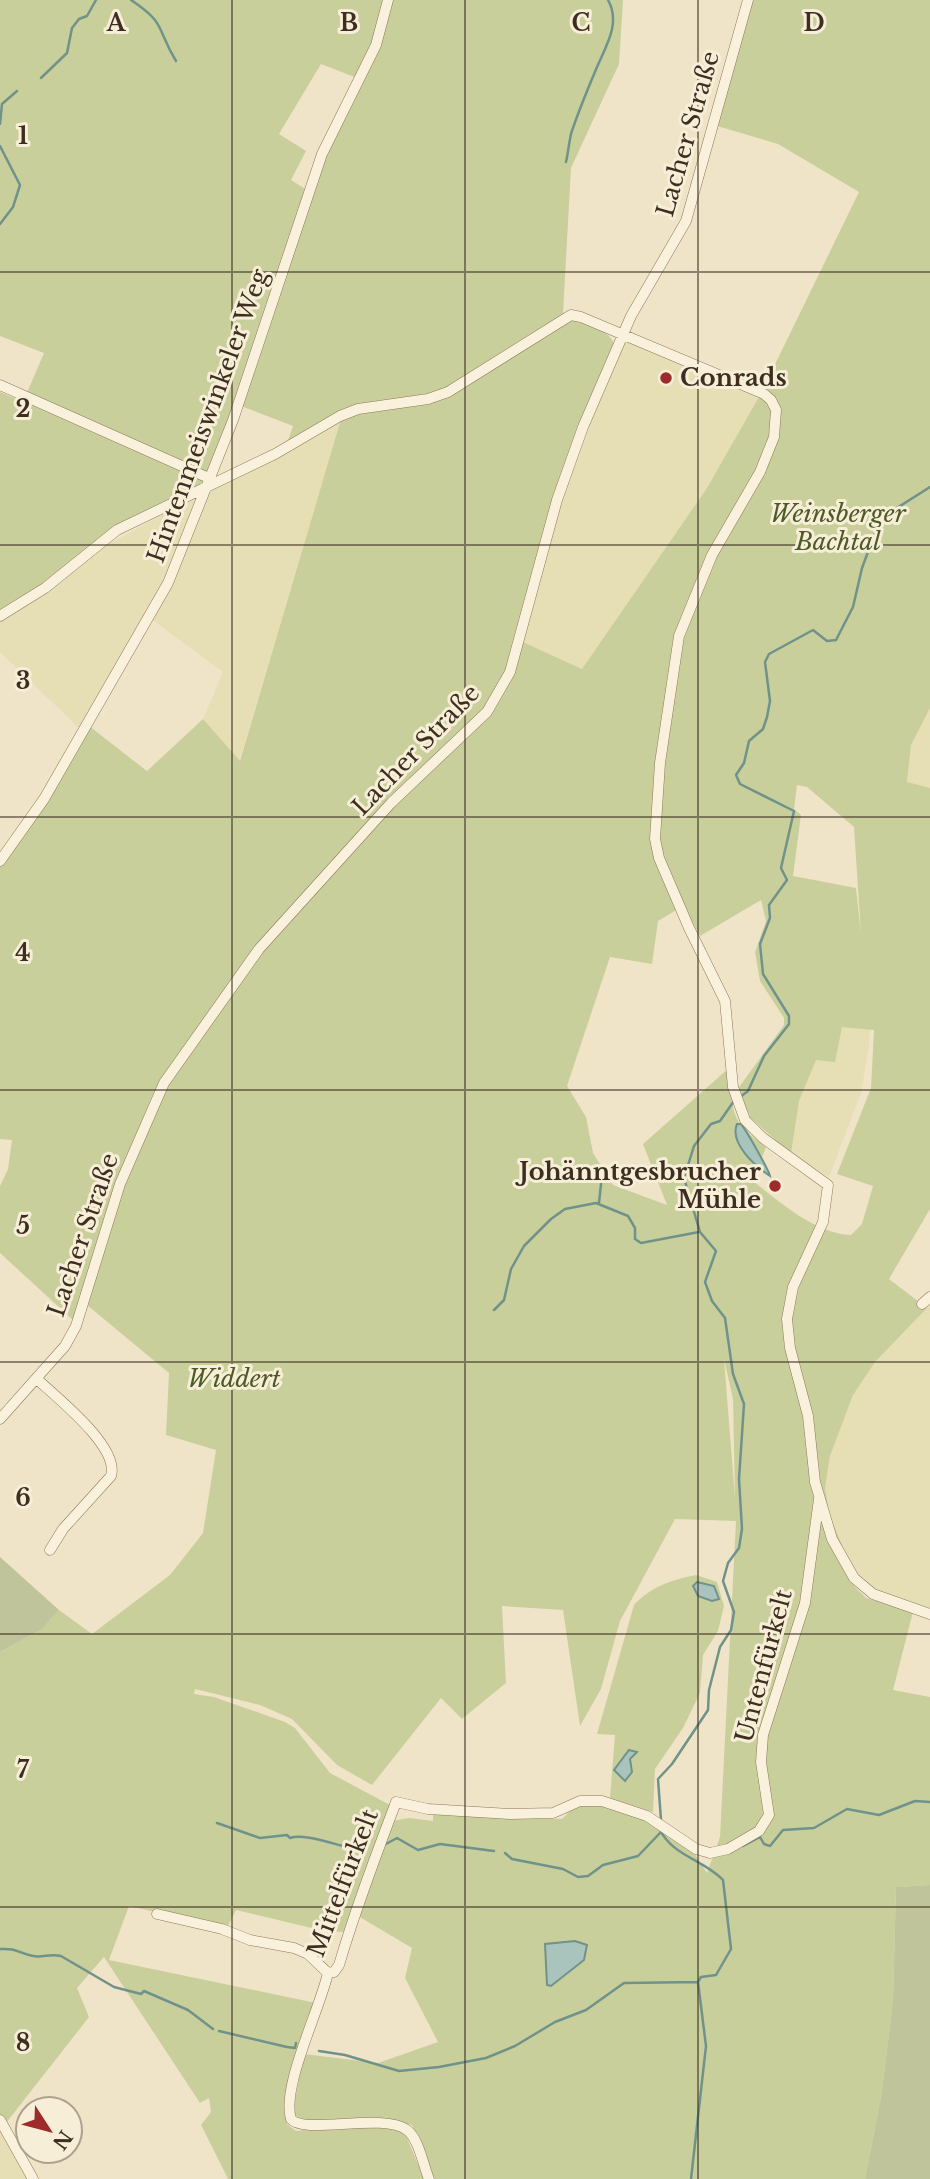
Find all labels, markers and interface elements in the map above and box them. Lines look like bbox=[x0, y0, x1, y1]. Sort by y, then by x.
text: A bbox=[106, 9, 127, 37]
text: B bbox=[340, 9, 358, 37]
text: C bbox=[572, 9, 590, 37]
text: D bbox=[803, 9, 825, 37]
street label: Lacher Straße bbox=[650, 48, 725, 220]
text: 1 bbox=[18, 122, 28, 150]
street label: Hintenmeiswinkeler Weg bbox=[141, 264, 274, 567]
place label: Conrads bbox=[680, 363, 787, 392]
marker: Conrads bbox=[658, 370, 674, 386]
text: 2 bbox=[16, 395, 30, 423]
park label: Weinsberger Bachtal bbox=[770, 499, 907, 556]
text: 3 bbox=[16, 667, 30, 695]
street label: Lacher Straße bbox=[346, 678, 485, 821]
text: 4 bbox=[15, 939, 31, 967]
street label: Lacher Straße bbox=[41, 1149, 124, 1320]
place label: Johänntgesbrucher Mühle bbox=[514, 1157, 761, 1214]
marker: Johänntgesbrucher Mühle bbox=[767, 1178, 783, 1194]
text: 5 bbox=[16, 1212, 30, 1240]
park label: Widdert bbox=[188, 1364, 281, 1393]
text: 6 bbox=[15, 1484, 31, 1512]
street label: Untenfürkelt bbox=[729, 1586, 798, 1746]
text: 7 bbox=[17, 1756, 30, 1784]
street label: Mittelfürkelt bbox=[301, 1805, 384, 1961]
text: 8 bbox=[16, 2029, 30, 2057]
north arrow bbox=[14, 2095, 84, 2165]
text: N bbox=[48, 2126, 77, 2154]

